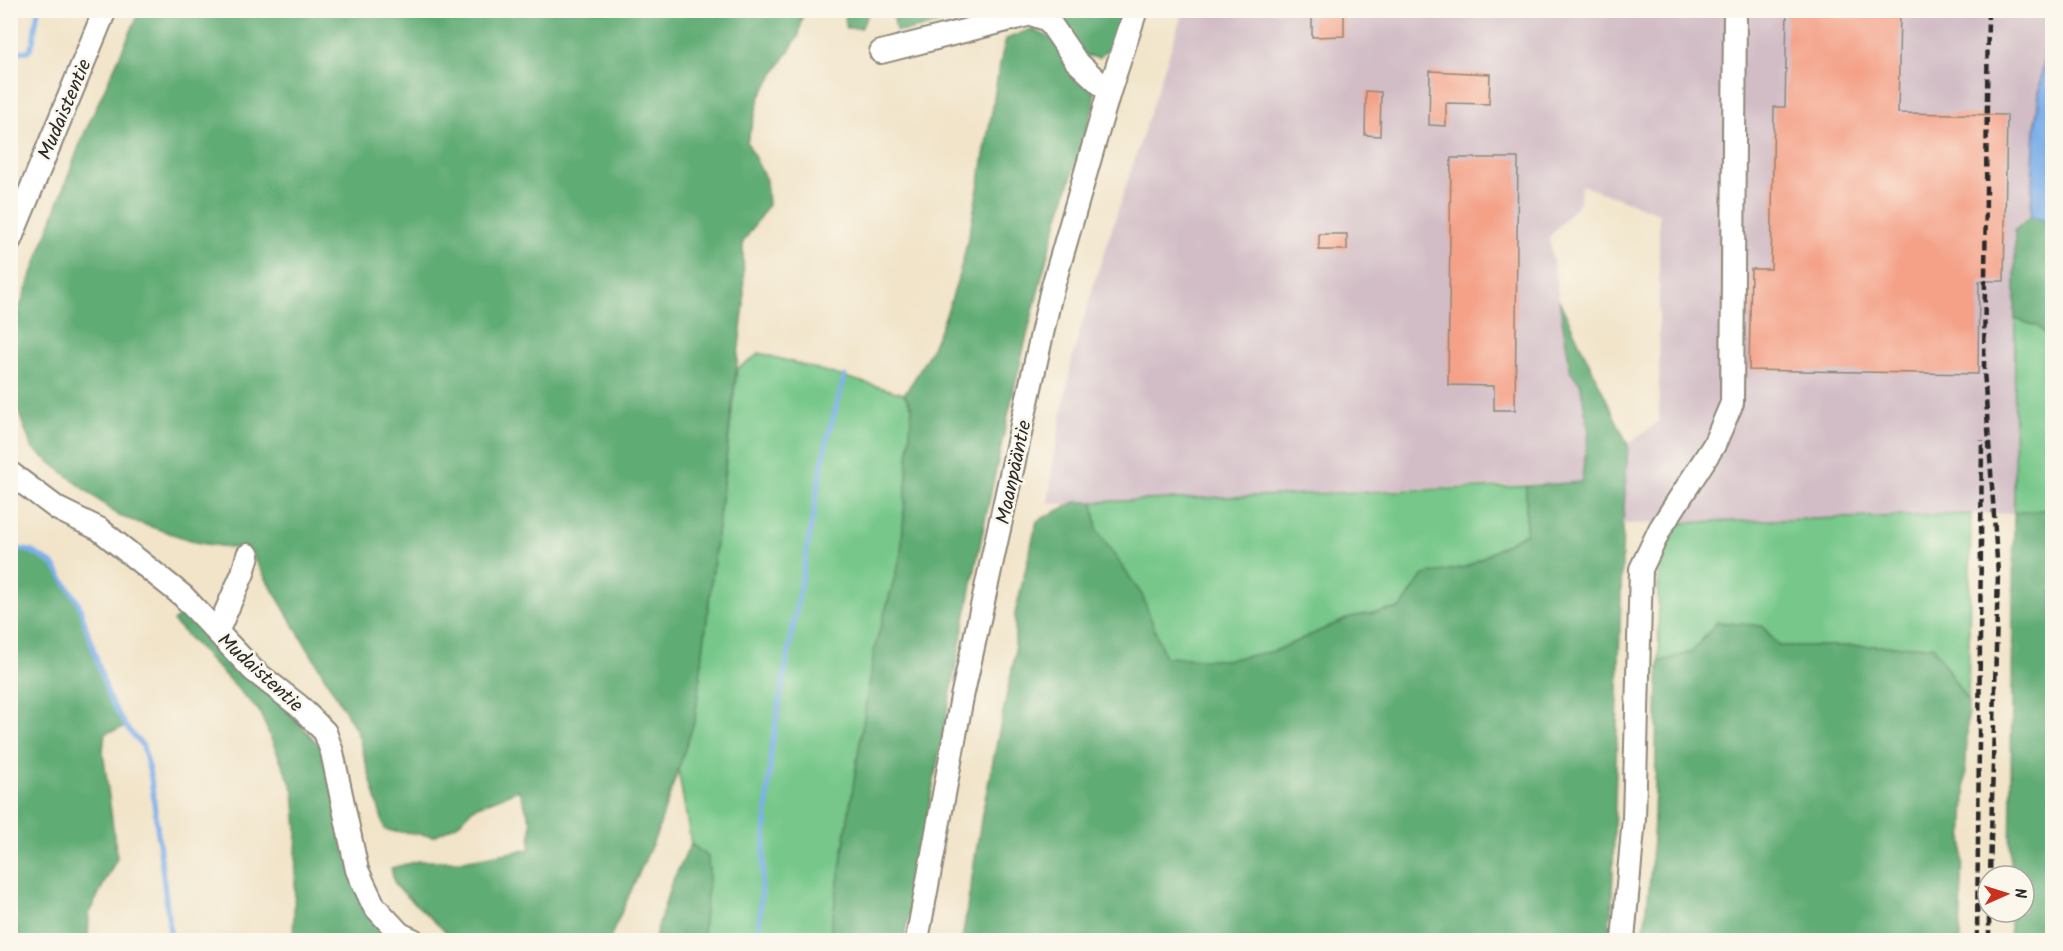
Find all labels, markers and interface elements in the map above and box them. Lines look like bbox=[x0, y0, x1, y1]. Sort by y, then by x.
street label: Mudaistentie bbox=[30, 54, 101, 165]
street label: Maanpääntie bbox=[988, 417, 1042, 527]
street label: Mudaistentie bbox=[209, 626, 310, 721]
north arrow bbox=[1976, 864, 2036, 924]
text: N bbox=[2007, 888, 2032, 899]

